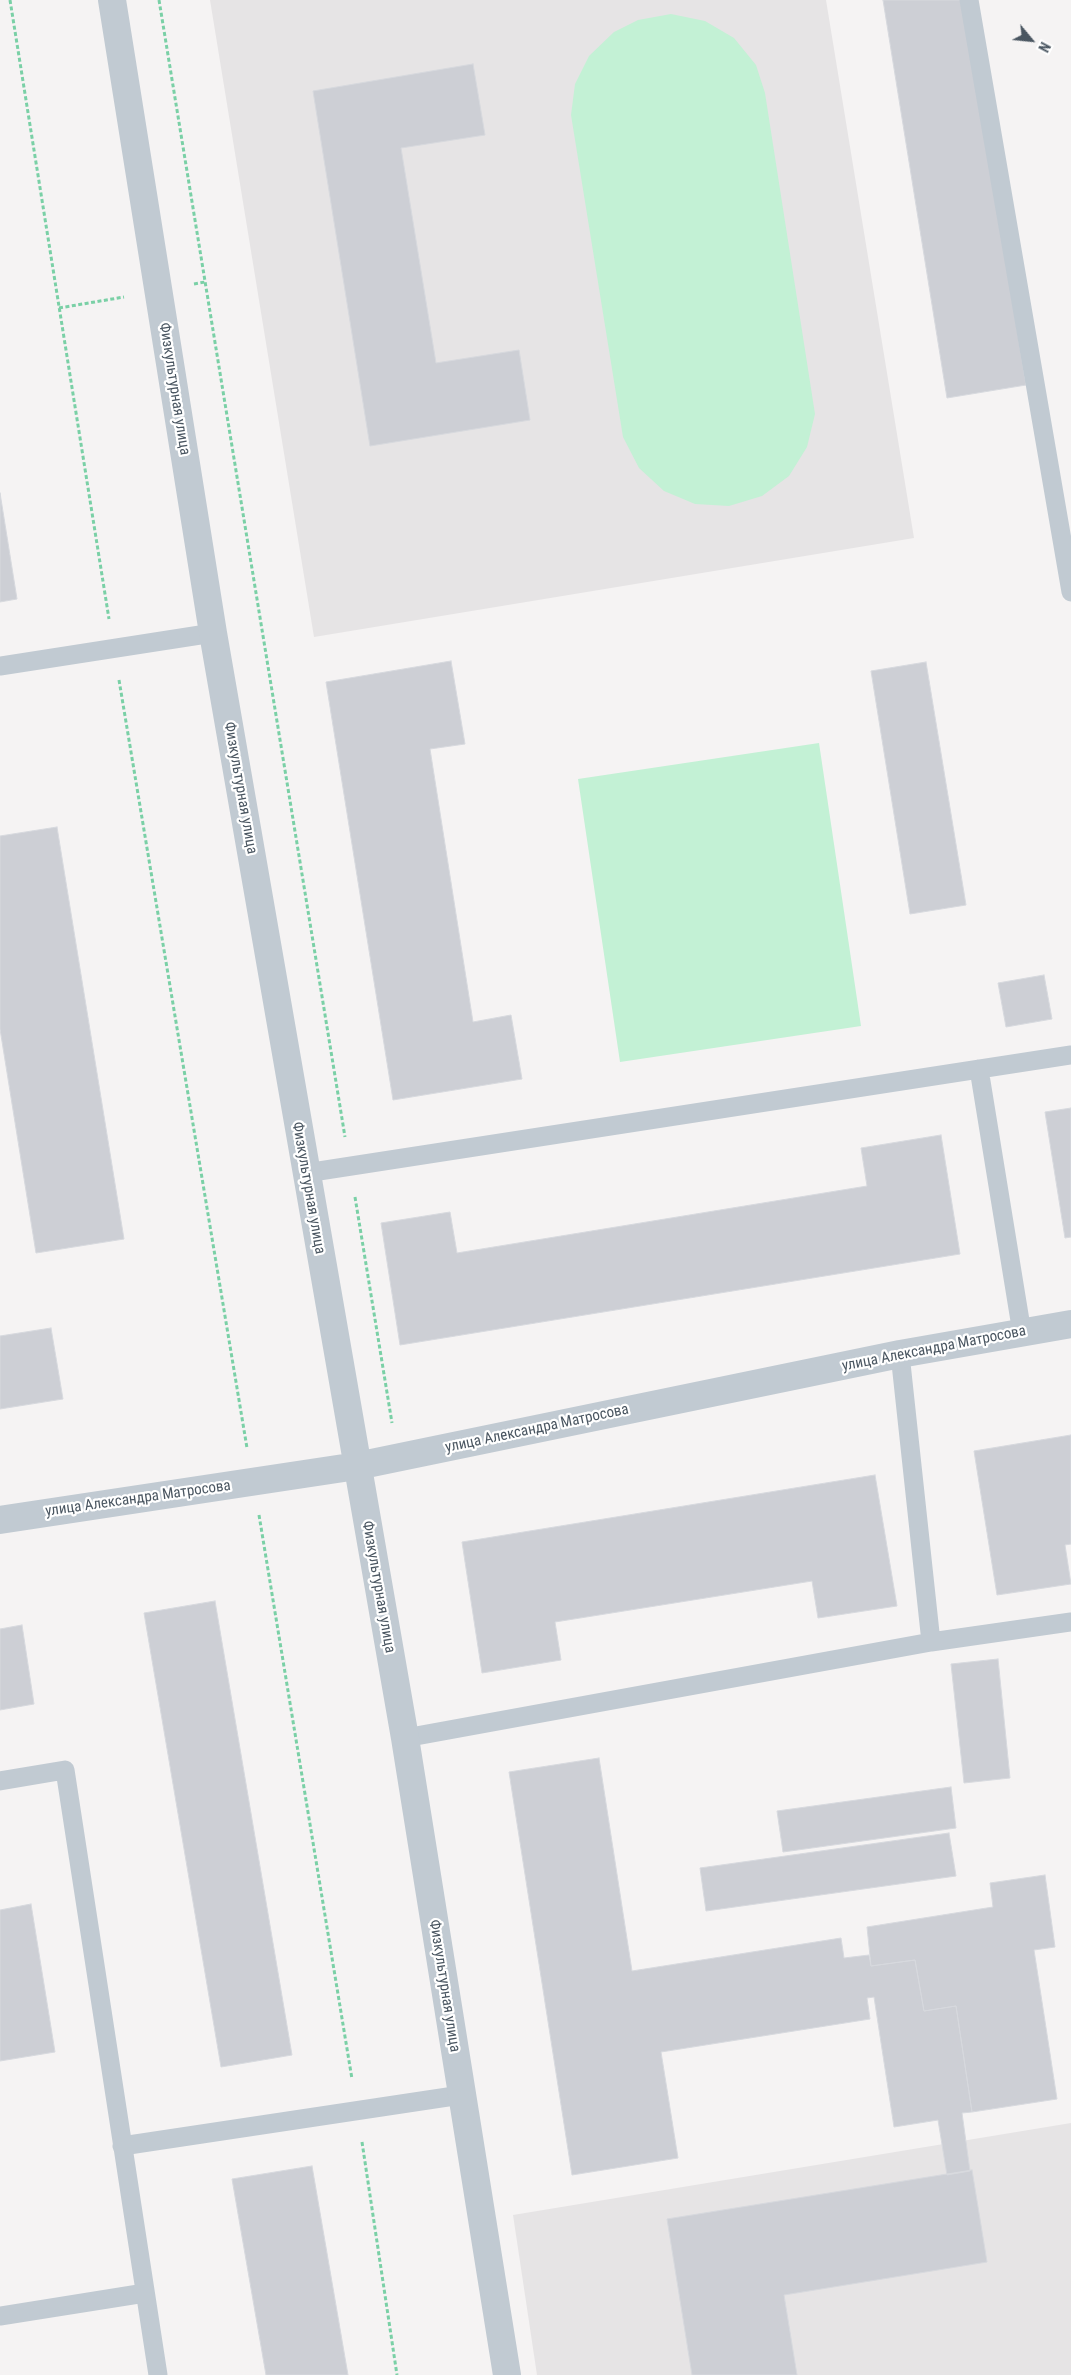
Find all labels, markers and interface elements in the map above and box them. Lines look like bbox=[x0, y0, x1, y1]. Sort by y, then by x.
north arrow bbox=[1006, 15, 1056, 65]
text: N bbox=[1035, 39, 1053, 55]
street label: Физкультурная улица bbox=[155, 321, 193, 457]
street label: Физкультурная улица bbox=[220, 721, 260, 855]
street label: Физкультурная улица bbox=[288, 1121, 328, 1255]
street label: улица Александра Матросова bbox=[840, 1322, 1028, 1376]
street label: улица Александра Матросова bbox=[444, 1401, 630, 1457]
street label: улица Александра Матросова bbox=[44, 1477, 232, 1521]
street label: Физкультурная улица bbox=[358, 1520, 398, 1654]
street label: Физкультурная улица bbox=[425, 1918, 463, 2054]

